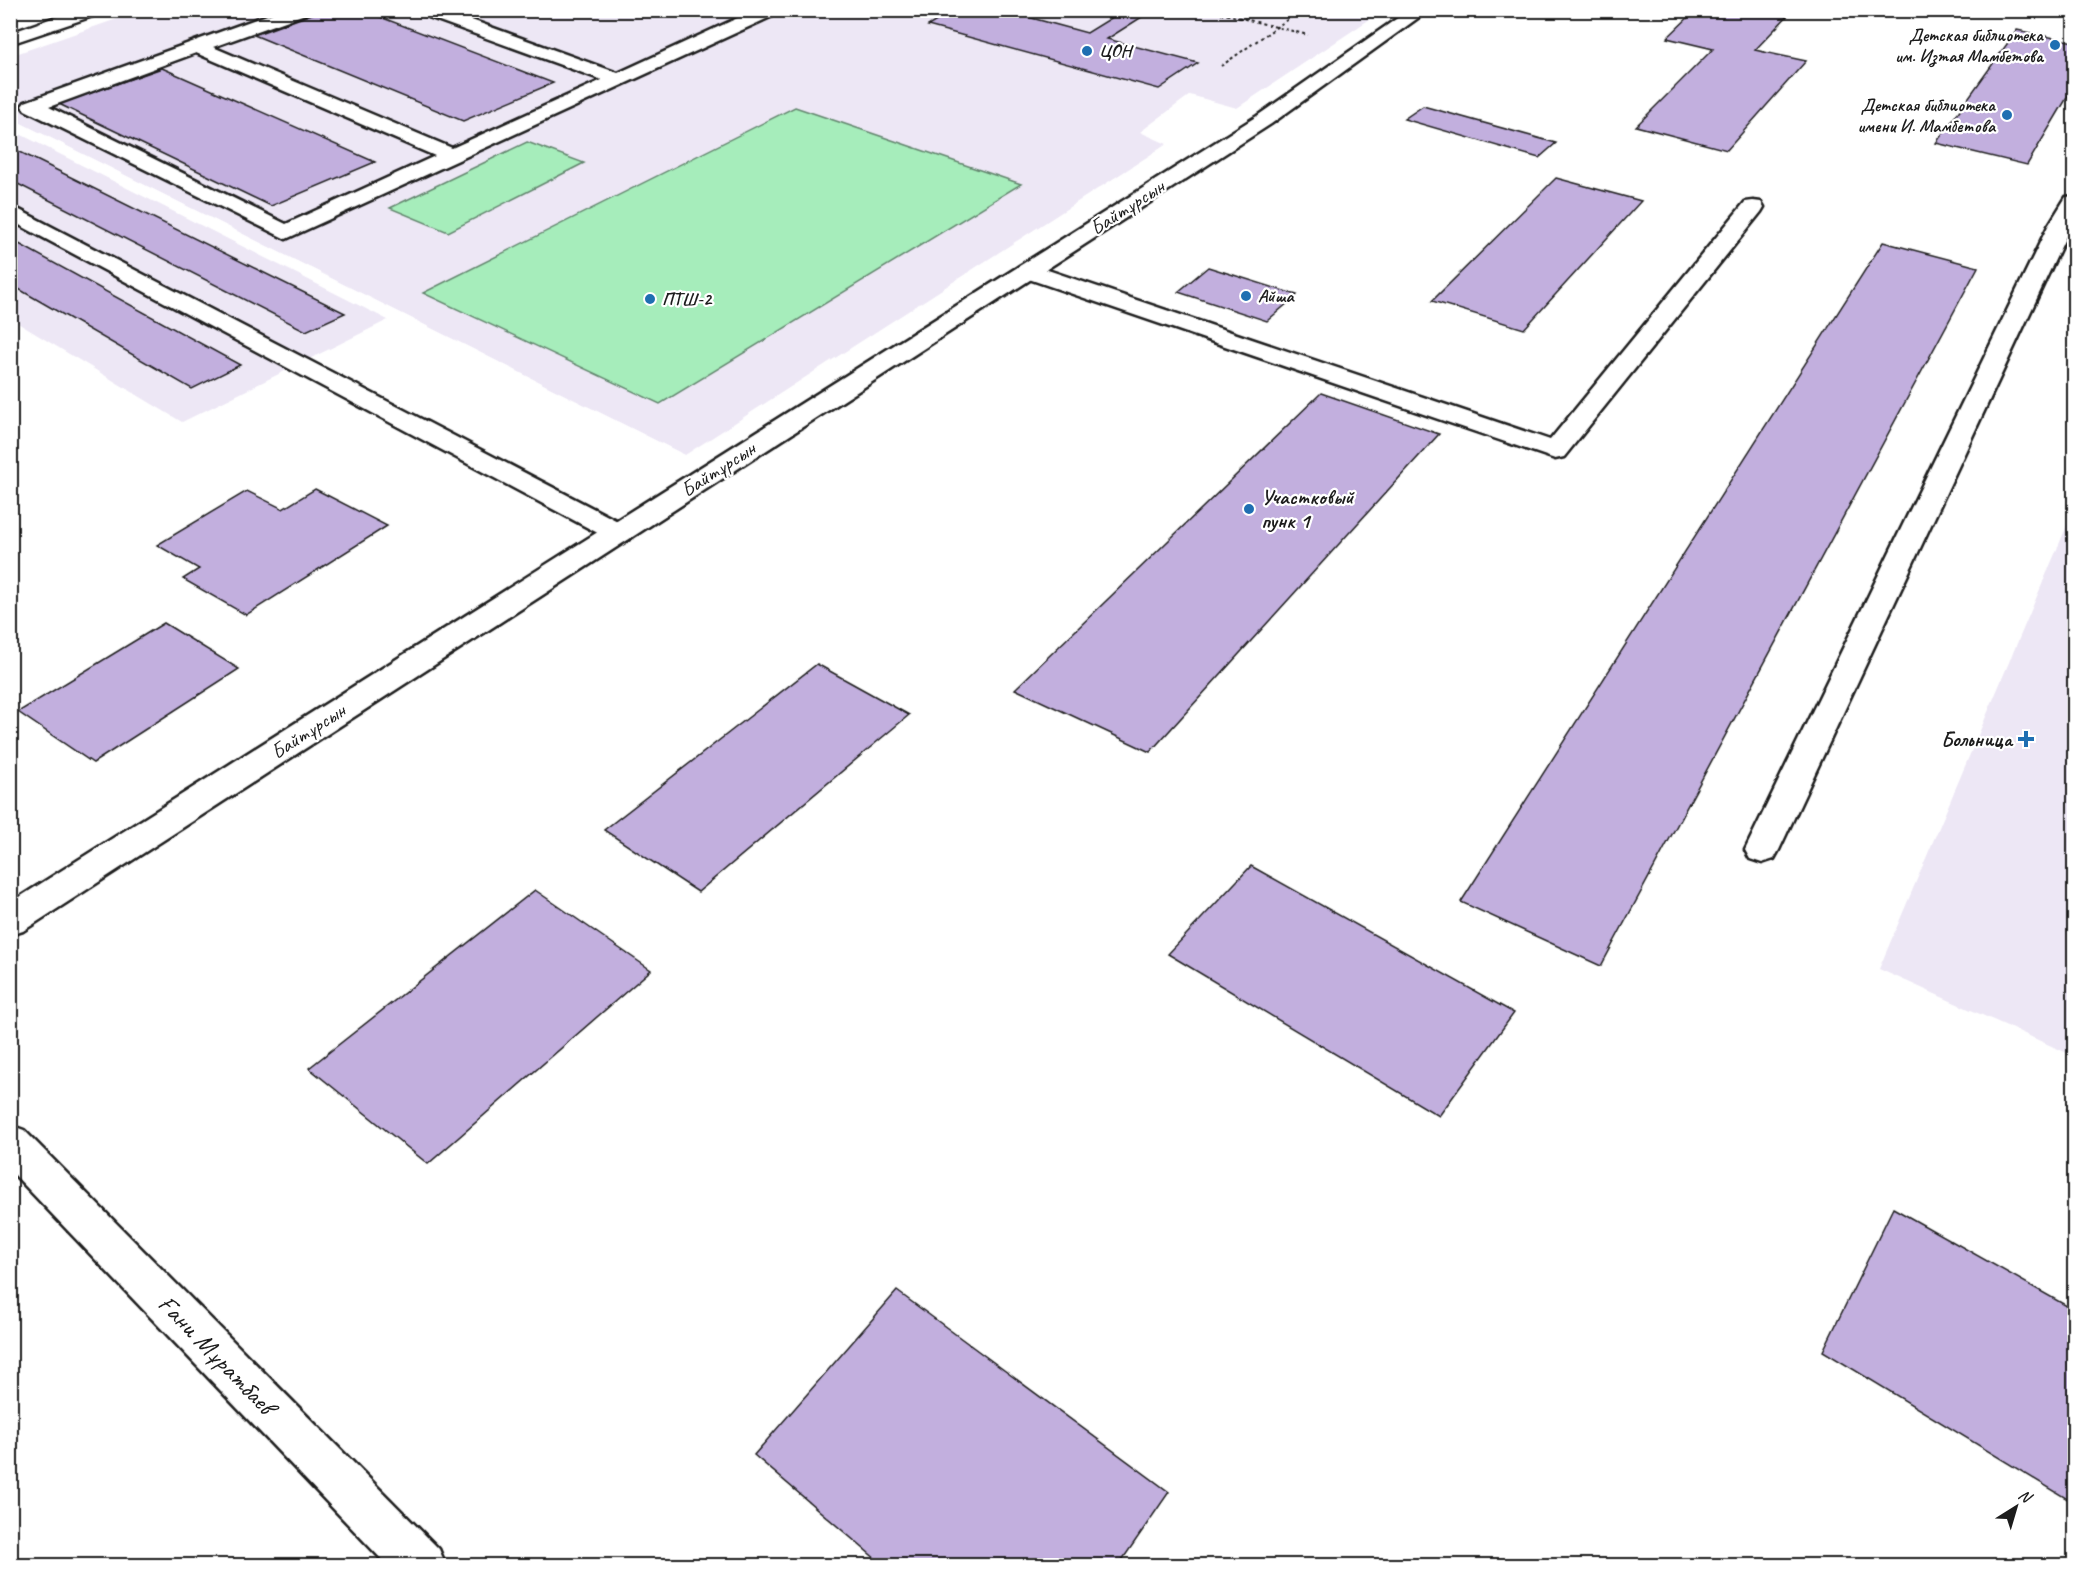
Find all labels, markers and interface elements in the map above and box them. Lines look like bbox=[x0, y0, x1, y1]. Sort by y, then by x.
place label: Детская библиотека им. Изтая Мамбетова bbox=[1895, 24, 2045, 68]
marker: Детская библиотека им. Изтая Мамбетова bbox=[2048, 38, 2062, 52]
place label: ЦОН bbox=[1099, 40, 1134, 62]
marker: ЦОН bbox=[1080, 44, 1094, 58]
place label: Детская библиотека имени И. Мамбетова bbox=[1857, 94, 1997, 137]
marker: Детская библиотека имени И. Мамбетова bbox=[2000, 108, 2014, 122]
street label: Байтұрсын bbox=[1085, 173, 1170, 241]
place label: Айша bbox=[1258, 285, 1296, 307]
place label: ПТШ-2 bbox=[662, 288, 713, 310]
marker: Айша bbox=[1239, 289, 1253, 303]
marker: ПТШ-2 bbox=[643, 292, 657, 306]
street label: Байтұрсын bbox=[676, 435, 761, 503]
place label: Участковый пунк 1 bbox=[1261, 484, 1355, 534]
marker: Участковый пунк 1 bbox=[1242, 502, 1256, 516]
street label: Байтұрсын bbox=[266, 697, 351, 765]
place label: Больница bbox=[1941, 726, 2014, 752]
marker: Больница bbox=[2017, 730, 2035, 748]
street label: Ғани Мұратбаев bbox=[150, 1287, 286, 1426]
north arrow bbox=[1986, 1477, 2046, 1537]
text: N bbox=[2014, 1485, 2037, 1509]

